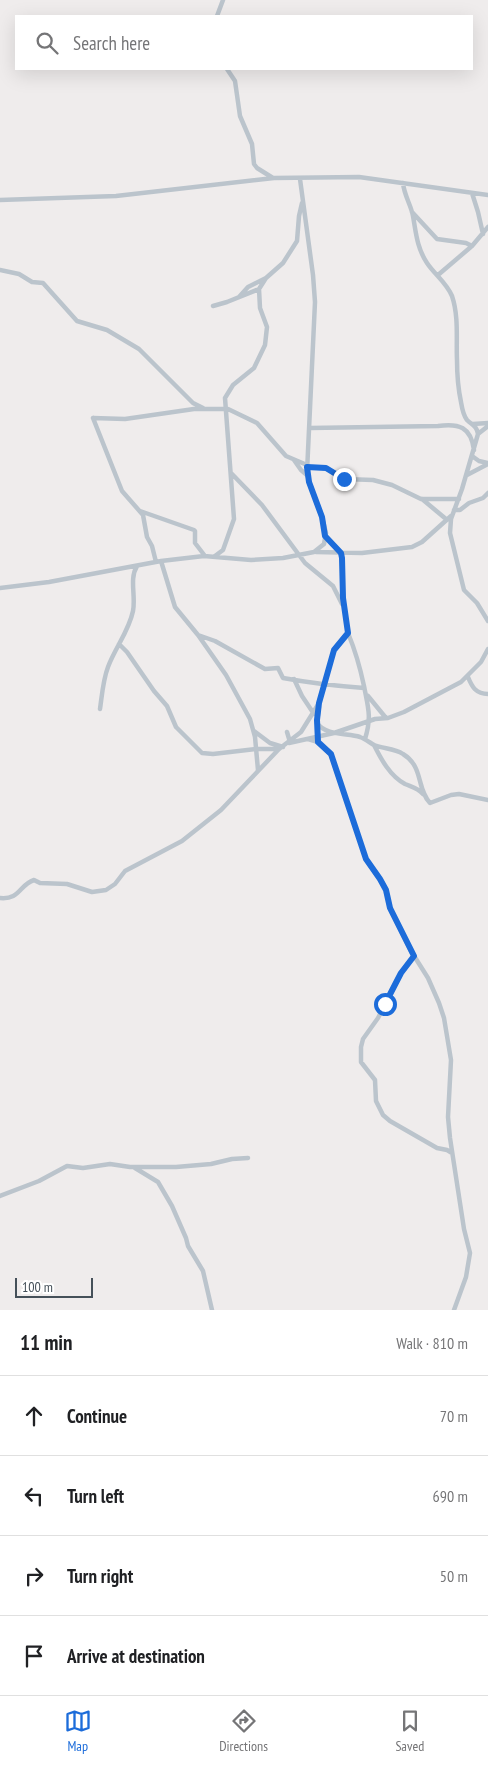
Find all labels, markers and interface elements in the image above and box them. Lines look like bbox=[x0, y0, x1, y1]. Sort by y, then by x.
search box bbox=[15, 15, 473, 70]
icon: search bbox=[33, 29, 61, 57]
text: Search here bbox=[73, 31, 150, 55]
route end bbox=[333, 468, 356, 491]
route start bbox=[374, 993, 397, 1016]
scale bar bbox=[15, 1275, 92, 1298]
text: 100 m bbox=[22, 1278, 53, 1296]
text: 11 min bbox=[20, 1329, 72, 1356]
text: Walk · 810 m bbox=[396, 1333, 468, 1353]
icon: ahead bbox=[20, 1402, 48, 1430]
text: Continue bbox=[67, 1404, 127, 1428]
text: 70 m bbox=[440, 1406, 468, 1426]
icon: left bbox=[20, 1482, 48, 1510]
text: Turn left bbox=[67, 1484, 124, 1508]
text: 690 m bbox=[433, 1486, 468, 1506]
icon: right bbox=[20, 1562, 48, 1590]
text: Turn right bbox=[67, 1564, 133, 1588]
text: 50 m bbox=[440, 1566, 468, 1586]
icon: arrive bbox=[20, 1642, 48, 1670]
text: Arrive at destination bbox=[67, 1644, 205, 1668]
tab: Map bbox=[64, 1707, 92, 1755]
tab: Directions bbox=[219, 1707, 268, 1755]
tab: Saved bbox=[395, 1707, 424, 1755]

